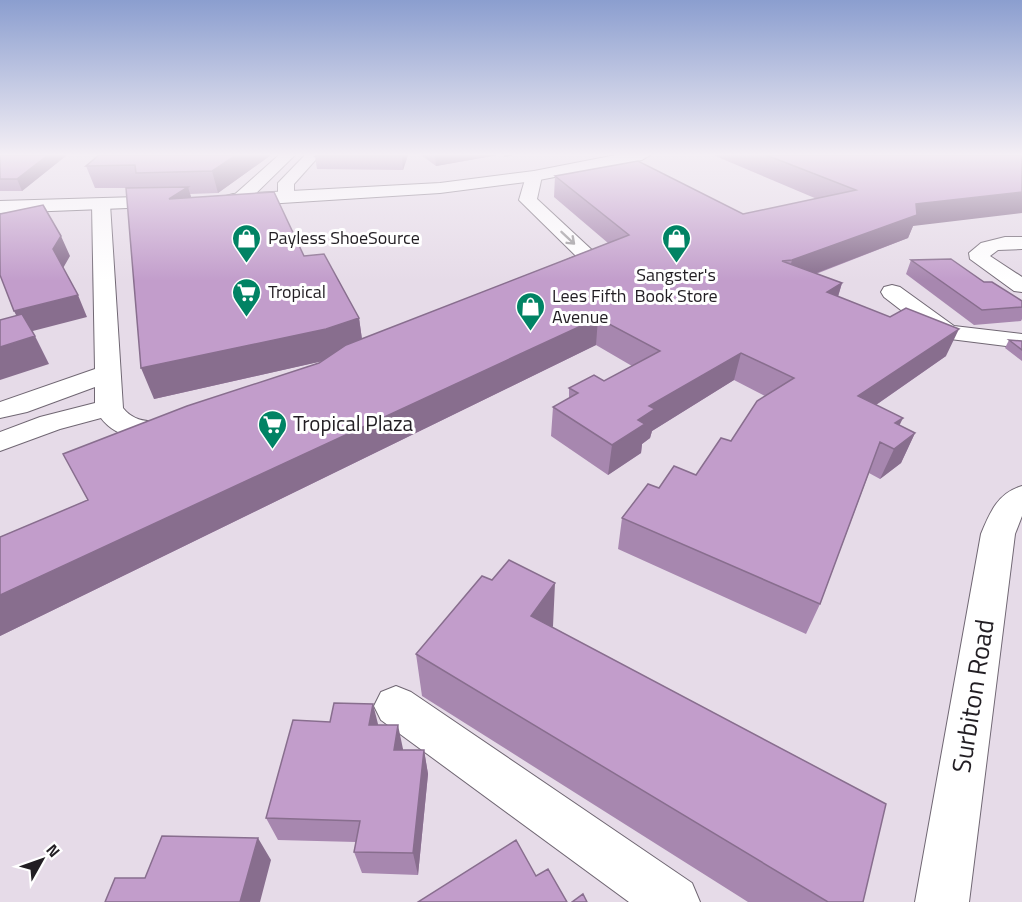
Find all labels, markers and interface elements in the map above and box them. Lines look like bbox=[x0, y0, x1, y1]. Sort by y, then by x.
shop icon: Payless ShoeSource bbox=[231, 222, 263, 264]
shop icon: Sangster's Book Store bbox=[660, 222, 692, 264]
place label: Payless ShoeSource bbox=[268, 224, 420, 251]
one-way arrow bbox=[560, 231, 575, 245]
place label: Sangster's Book Store bbox=[634, 261, 718, 309]
supermarket icon: Tropical bbox=[231, 276, 263, 318]
place label: Tropical bbox=[268, 278, 326, 305]
place label: Lees Fifth Avenue bbox=[552, 282, 626, 330]
shop icon: Lees Fifth Avenue bbox=[515, 290, 547, 332]
place label: Tropical Plaza bbox=[293, 407, 414, 439]
supermarket icon: Tropical Plaza bbox=[256, 408, 288, 450]
street label: Surbiton Road bbox=[941, 616, 1004, 776]
north arrow bbox=[12, 830, 72, 890]
text: N bbox=[41, 838, 66, 862]

